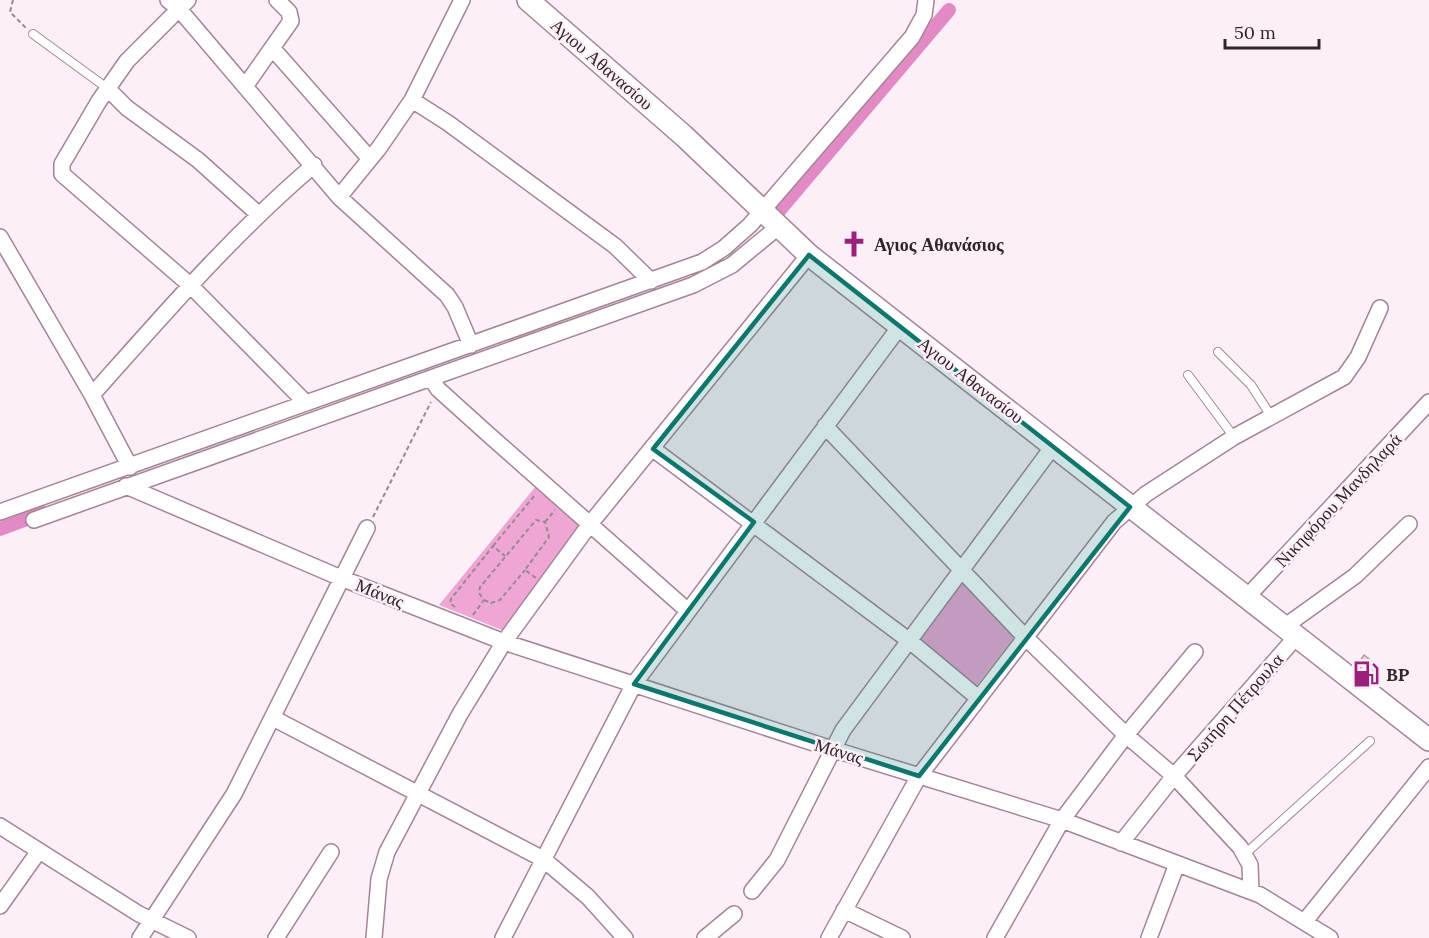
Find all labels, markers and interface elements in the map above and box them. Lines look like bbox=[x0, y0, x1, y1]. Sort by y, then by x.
scale bar bbox=[1225, 12, 1320, 50]
street label: Αγιου Αθανασίου bbox=[546, 13, 658, 115]
text: 50 m bbox=[1234, 21, 1276, 44]
church icon: Αγιος Αθανάσιος bbox=[839, 229, 869, 259]
place label: Αγιος Αθανάσιος bbox=[874, 233, 1004, 256]
street label: Αγιου Αθανασίου bbox=[913, 331, 1029, 429]
street label: Νικηφόρου Μανδηλαρά bbox=[1270, 428, 1407, 572]
street label: Μάνας bbox=[352, 573, 408, 613]
street label: Σωτήρη Πέτρουλα bbox=[1182, 648, 1289, 766]
fuel station icon: BP bbox=[1351, 659, 1381, 689]
place label: BP bbox=[1386, 663, 1410, 686]
street label: Μάνας bbox=[812, 733, 866, 769]

